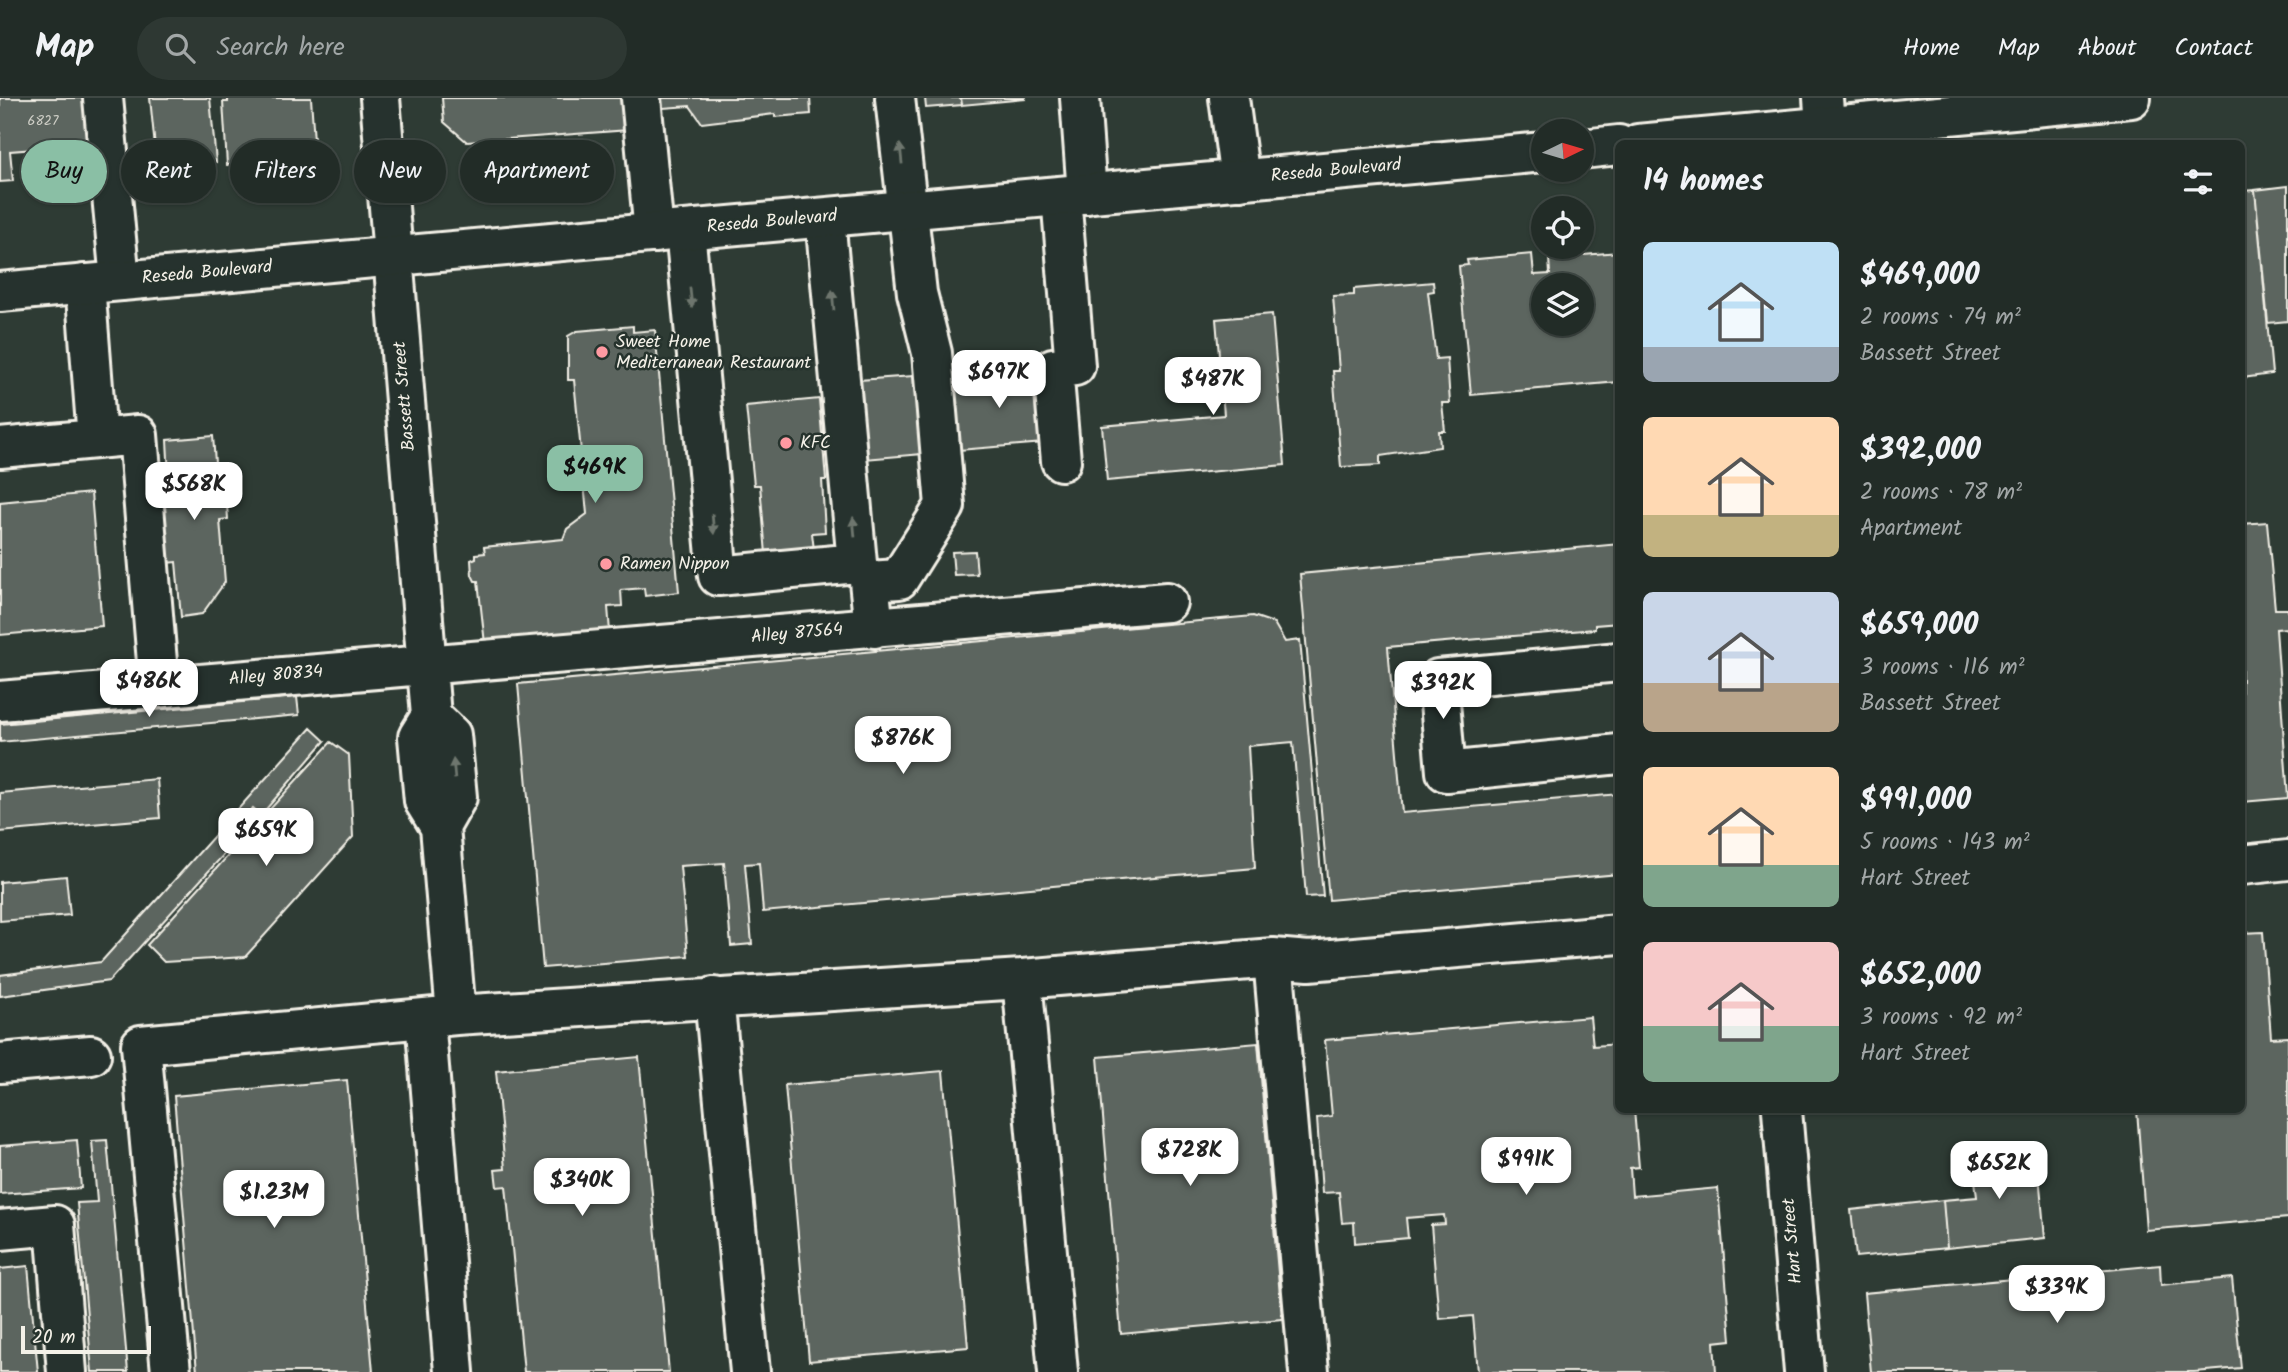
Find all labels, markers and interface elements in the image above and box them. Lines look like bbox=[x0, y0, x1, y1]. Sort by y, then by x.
search box bbox=[137, 17, 627, 80]
text: Map bbox=[35, 22, 95, 75]
text: Search here bbox=[217, 27, 345, 69]
icon: search bbox=[161, 29, 199, 67]
text: Home bbox=[1903, 29, 1960, 68]
text: Map bbox=[1998, 29, 2040, 68]
text: About bbox=[2078, 29, 2136, 68]
text: Contact bbox=[2174, 29, 2253, 68]
house number: 6827 bbox=[28, 110, 59, 132]
north arrow bbox=[1531, 119, 1594, 182]
map controls bbox=[1531, 119, 1594, 336]
chip: Buy bbox=[21, 140, 107, 203]
chip: Rent bbox=[121, 140, 216, 203]
chip: Filters bbox=[230, 140, 340, 203]
chip: New bbox=[354, 140, 446, 203]
chip: Apartment bbox=[460, 140, 614, 203]
one-way arrow bbox=[895, 143, 906, 165]
street label: Reseda Boulevard bbox=[1270, 151, 1403, 191]
text: 14 homes bbox=[1643, 158, 1764, 206]
icon: filters bbox=[2179, 163, 2217, 201]
button: locate bbox=[1531, 196, 1594, 259]
street label: Reseda Boulevard bbox=[706, 202, 839, 242]
text: $469,000 bbox=[1860, 252, 1980, 300]
street label: Reseda Boulevard bbox=[141, 253, 274, 293]
icon: home bbox=[1699, 270, 1783, 354]
button: layers bbox=[1531, 273, 1594, 336]
one-way arrow bbox=[686, 287, 697, 309]
one-way arrow bbox=[827, 289, 838, 311]
text: 2 rooms · 74 m² bbox=[1860, 300, 2021, 336]
place label: Sweet Home Mediterranean Restaurant bbox=[616, 328, 812, 378]
text: Bassett Street bbox=[1860, 336, 2001, 372]
street label: Bassett Street bbox=[386, 339, 424, 452]
marker: Sweet Home Mediterranean Restaurant bbox=[594, 344, 610, 360]
pin: $697K bbox=[950, 350, 1048, 410]
text: $697K bbox=[968, 355, 1030, 391]
pin: $487K bbox=[1164, 358, 1262, 417]
text: $487K bbox=[1181, 362, 1245, 398]
text: $392,000 bbox=[1860, 427, 1981, 475]
place label: KFC bbox=[800, 429, 831, 458]
marker: KFC bbox=[778, 435, 794, 451]
icon: home bbox=[1699, 445, 1783, 529]
pin: $469K bbox=[546, 446, 644, 505]
text: $469K bbox=[563, 450, 627, 486]
pin: $568K bbox=[145, 462, 243, 522]
text: $568K bbox=[161, 467, 227, 503]
text: 2 rooms · 78 m² bbox=[1860, 475, 2022, 511]
text: Apartment bbox=[1860, 511, 1962, 547]
one-way arrow bbox=[708, 514, 719, 536]
one-way arrow bbox=[848, 516, 859, 538]
place label: Ramen Nippon bbox=[620, 550, 730, 579]
marker: Ramen Nippon bbox=[598, 556, 614, 572]
text: $659,000 bbox=[1860, 602, 1978, 650]
street label: Alley 87564 bbox=[750, 616, 844, 652]
icon: home bbox=[1699, 620, 1783, 704]
text: 3 rooms · 116 m² bbox=[1860, 650, 2025, 686]
street label: Alley 80834 bbox=[228, 657, 324, 695]
pin: $486K bbox=[100, 660, 198, 719]
pin: $392K bbox=[1394, 662, 1492, 721]
text: $486K bbox=[116, 664, 182, 700]
text: $392K bbox=[1410, 666, 1476, 702]
text: Bassett Street bbox=[1860, 686, 2001, 722]
pin: $876K bbox=[854, 716, 952, 776]
text: $876K bbox=[871, 721, 935, 757]
one-way arrow bbox=[449, 758, 460, 780]
text: $991,000 bbox=[1860, 777, 1971, 825]
icon: home bbox=[1699, 795, 1783, 879]
pin: $659K bbox=[217, 808, 315, 868]
text: $659K bbox=[234, 813, 298, 849]
text: 5 rooms · 143 m² bbox=[1860, 825, 2030, 861]
text: Hart Street bbox=[1860, 861, 1970, 897]
text: $652,000 bbox=[1860, 952, 1981, 1000]
icon: home bbox=[1699, 970, 1783, 1054]
text: 3 rooms · 92 m² bbox=[1860, 1000, 2022, 1036]
text: Hart Street bbox=[1860, 1036, 1970, 1072]
pin: $728K bbox=[1141, 1128, 1239, 1188]
text: $728K bbox=[1157, 1133, 1223, 1169]
pin: $991K bbox=[1477, 1138, 1575, 1197]
text: $991K bbox=[1497, 1142, 1555, 1178]
pin: $652K bbox=[1950, 1142, 2048, 1201]
text: $652K bbox=[1967, 1146, 2031, 1182]
pin: $340K bbox=[533, 1158, 631, 1218]
text: $340K bbox=[550, 1163, 614, 1199]
pin: $1.23M bbox=[217, 1170, 331, 1230]
text: $1.23M bbox=[239, 1175, 309, 1211]
street label: Hart Street bbox=[1775, 1196, 1811, 1285]
pin: $339K bbox=[2008, 1266, 2106, 1325]
text: $339K bbox=[2025, 1270, 2089, 1306]
scale bar bbox=[21, 1323, 150, 1355]
text: 20 m bbox=[32, 1323, 75, 1353]

